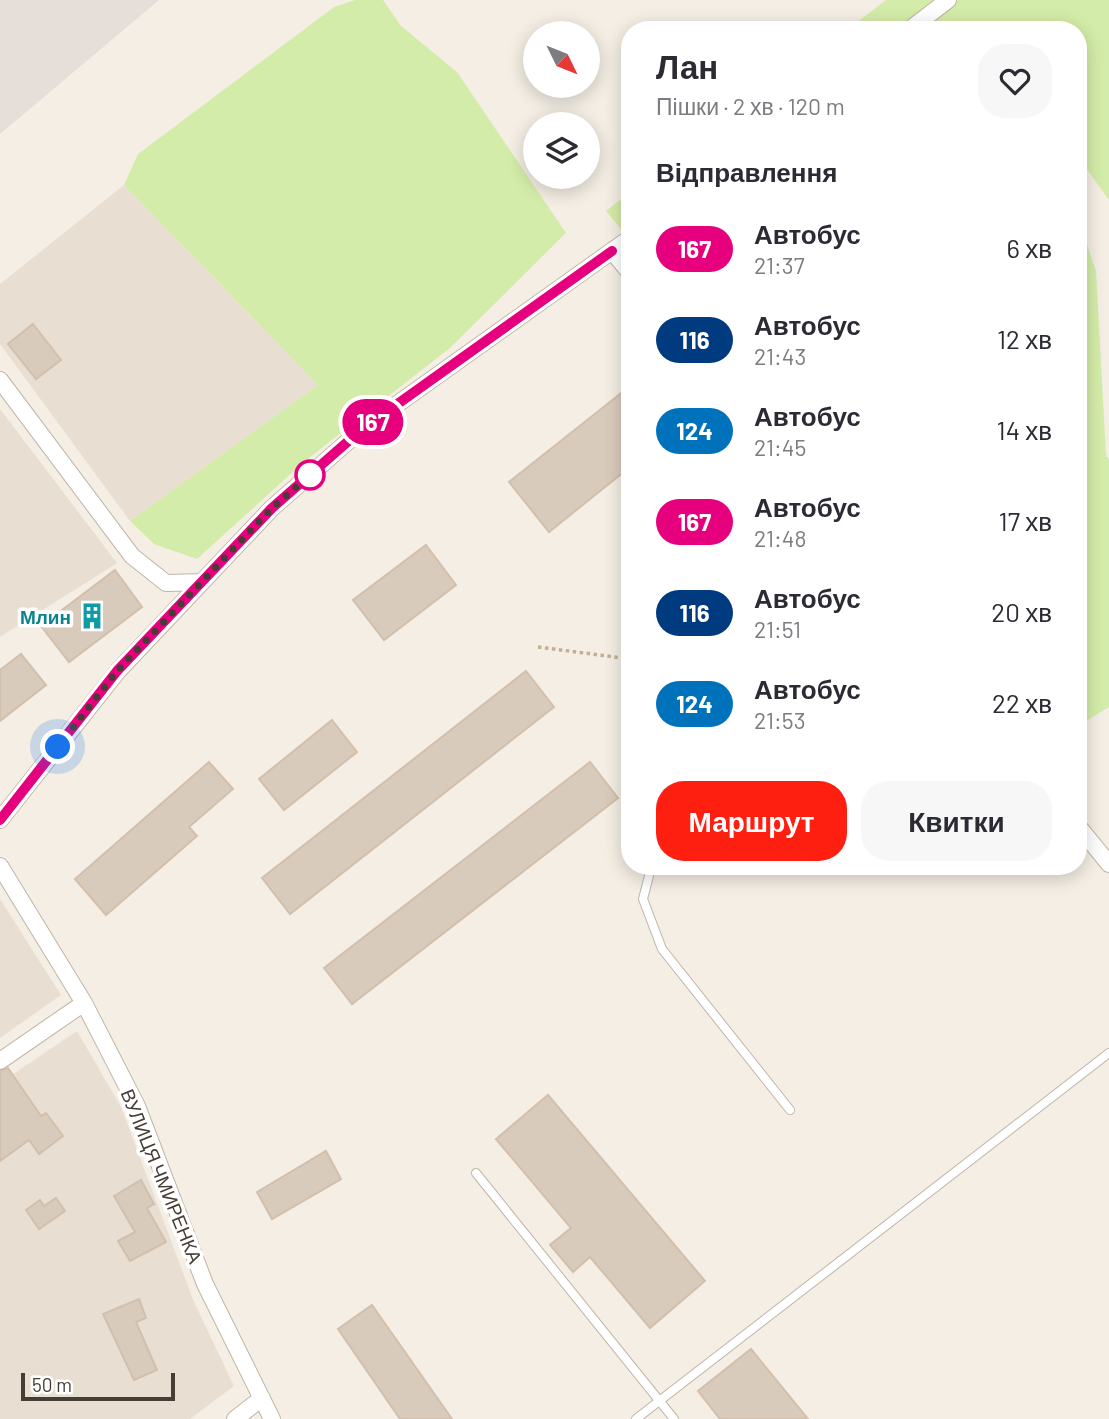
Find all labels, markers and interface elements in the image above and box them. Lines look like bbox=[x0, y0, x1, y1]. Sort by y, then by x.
north arrow bbox=[523, 21, 600, 98]
map controls bbox=[523, 21, 600, 189]
button: heart bbox=[978, 44, 1052, 118]
text: Лан bbox=[656, 46, 718, 86]
text: Пішки · 2 хв · 120 m bbox=[656, 92, 845, 120]
button: layers bbox=[523, 112, 600, 189]
text: Відправлення bbox=[656, 156, 837, 187]
text: Автобус bbox=[754, 218, 861, 249]
text: 6 хв bbox=[1007, 232, 1052, 263]
text: 167 bbox=[678, 234, 711, 263]
text: 21:37 bbox=[754, 251, 805, 279]
text: Автобус bbox=[754, 309, 861, 340]
text: 12 хв bbox=[997, 323, 1052, 354]
text: 116 bbox=[679, 325, 710, 354]
text: 21:43 bbox=[754, 342, 806, 370]
line badge: 167 bbox=[333, 399, 413, 445]
text: Автобус bbox=[754, 400, 861, 431]
text: 167 bbox=[356, 407, 390, 436]
text: 14 хв bbox=[997, 414, 1052, 445]
text: 124 bbox=[676, 416, 713, 445]
text: 21:45 bbox=[754, 433, 806, 461]
unlabelled marker bbox=[295, 460, 325, 490]
text: Автобус bbox=[754, 491, 861, 522]
text: 17 хв bbox=[999, 505, 1052, 536]
text: 167 bbox=[678, 507, 711, 536]
text: 21:48 bbox=[754, 524, 807, 552]
text: Автобус bbox=[754, 582, 861, 613]
text: 20 хв bbox=[991, 596, 1052, 627]
text: 116 bbox=[679, 598, 710, 627]
building icon: Млин bbox=[77, 601, 107, 631]
place label: Млин bbox=[20, 605, 71, 628]
text: 21:51 bbox=[754, 615, 801, 643]
text: Автобус bbox=[754, 673, 861, 704]
text: 22 хв bbox=[992, 687, 1052, 718]
text: 124 bbox=[676, 689, 713, 718]
text: 21:53 bbox=[754, 706, 806, 734]
your location bbox=[40, 729, 75, 764]
button: Маршрут bbox=[656, 781, 847, 861]
button: Квитки bbox=[861, 781, 1052, 861]
street label: ВУЛИЦЯ ЧМИРЕНКА bbox=[116, 1085, 208, 1267]
scale bar bbox=[21, 1370, 175, 1402]
text: 50 m bbox=[32, 1373, 72, 1396]

